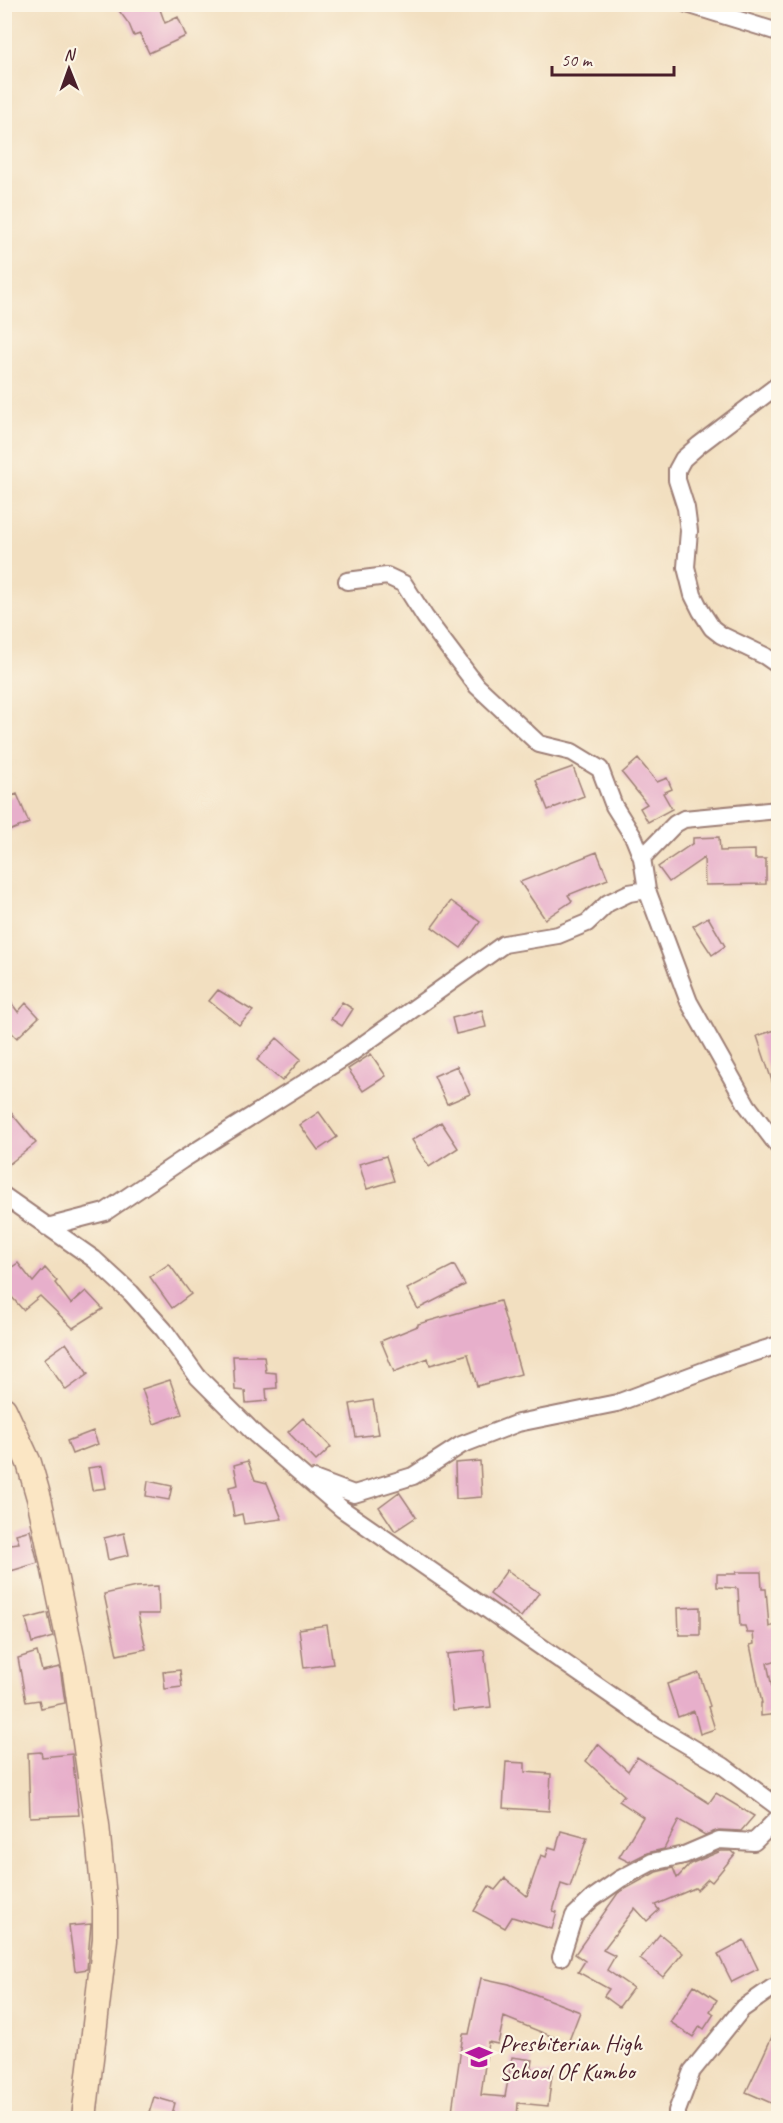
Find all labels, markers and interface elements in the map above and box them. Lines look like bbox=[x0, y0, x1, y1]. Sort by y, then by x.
north arrow bbox=[39, 39, 99, 99]
scale bar bbox=[552, 39, 674, 77]
text: N bbox=[64, 45, 77, 65]
text: 50 m bbox=[561, 49, 594, 71]
place label: Presbiterian High School Of Kumbo bbox=[499, 2028, 643, 2086]
school or university icon: Presbiterian High School Of Kumbo bbox=[464, 2042, 494, 2072]

